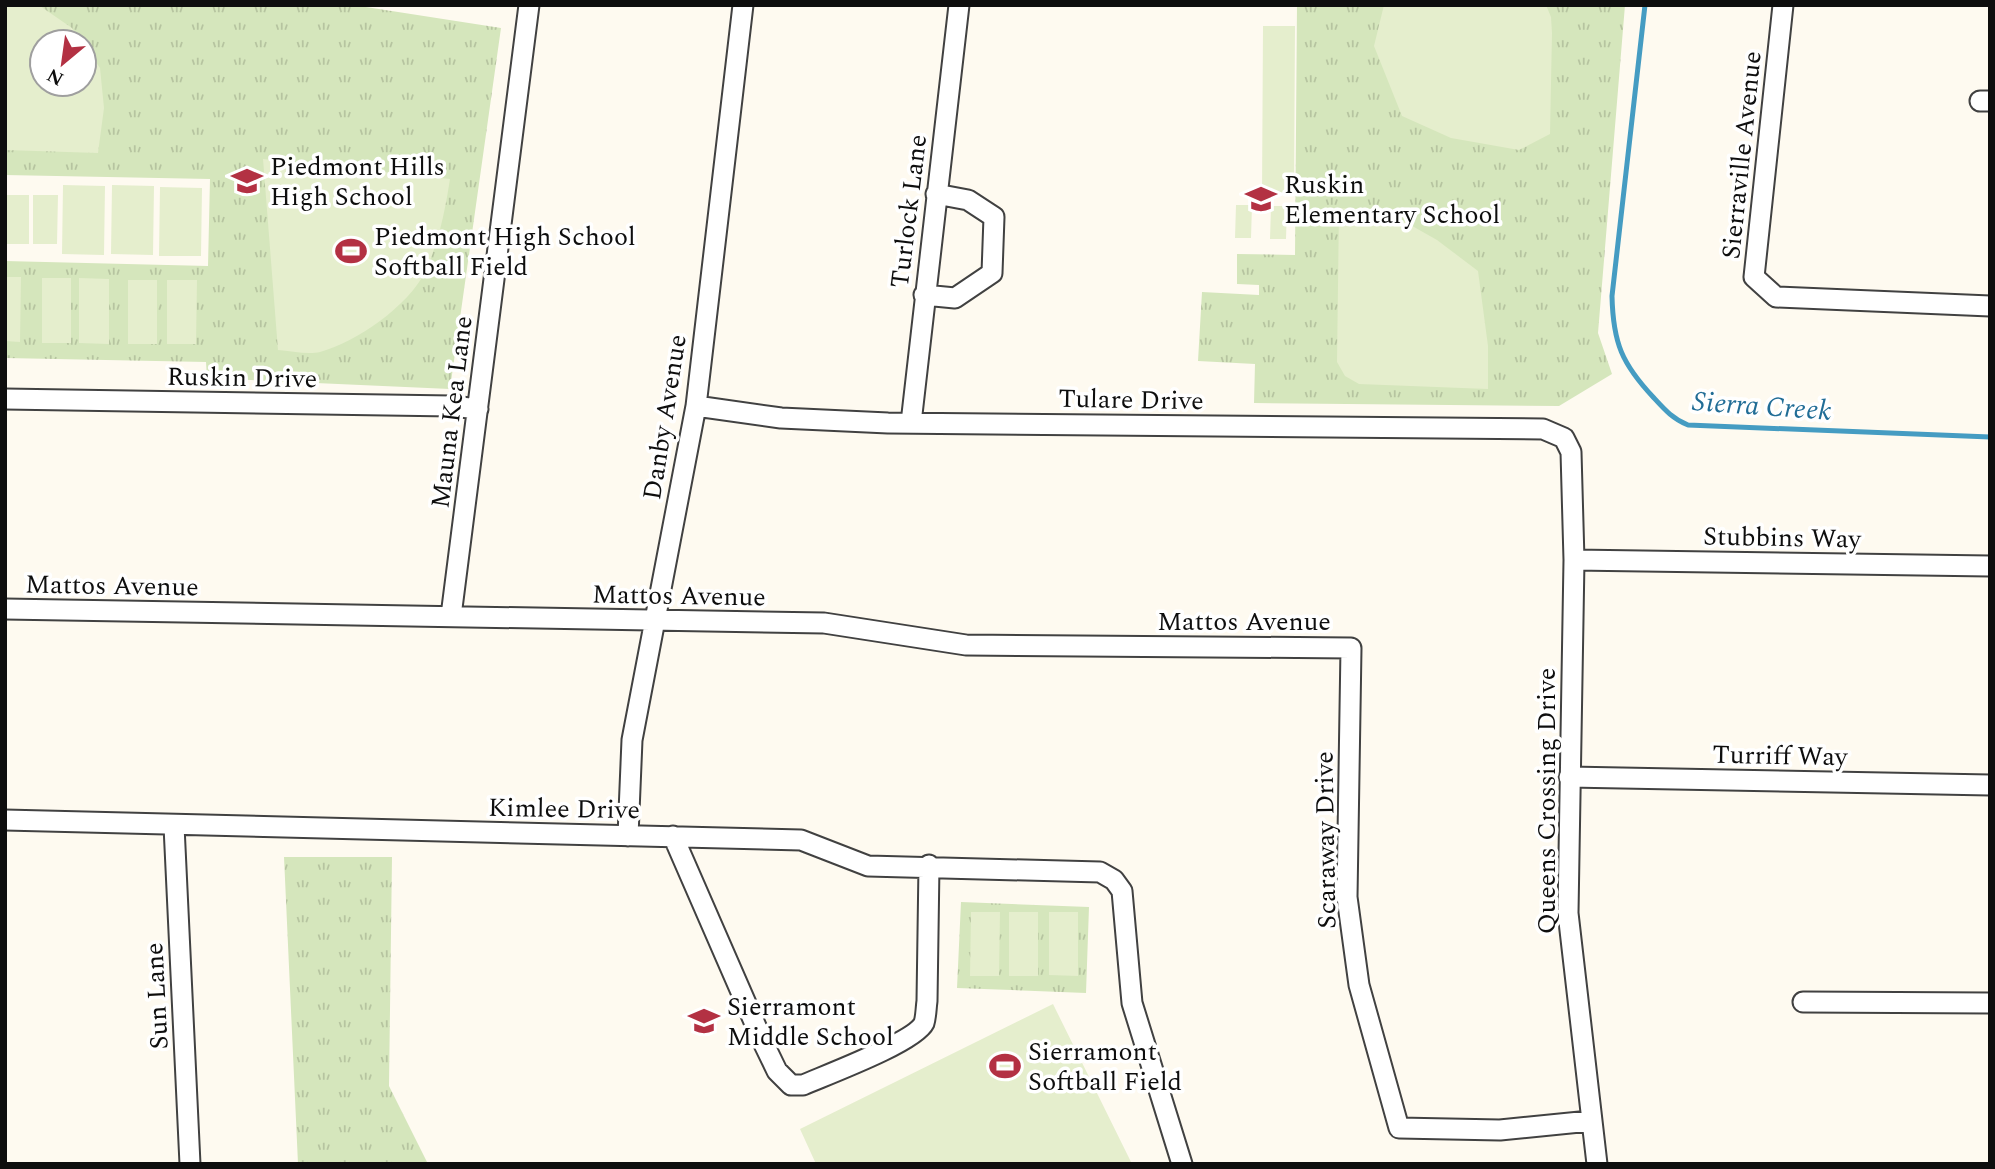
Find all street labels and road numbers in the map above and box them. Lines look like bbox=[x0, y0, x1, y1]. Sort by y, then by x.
street label: Sierraville Avenue bbox=[1711, 49, 1773, 261]
street label: Turlock Lane bbox=[880, 132, 938, 290]
street label: Mauna Kea Lane bbox=[420, 314, 484, 511]
street label: Danby Avenue bbox=[632, 332, 698, 503]
street label: Ruskin Drive bbox=[166, 357, 318, 399]
street label: Tulare Drive bbox=[1058, 379, 1204, 421]
street label: Stubbins Way bbox=[1703, 517, 1863, 559]
street label: Mattos Avenue bbox=[25, 564, 199, 608]
street label: Mattos Avenue bbox=[592, 574, 766, 618]
street label: Mattos Avenue bbox=[1157, 602, 1331, 642]
street label: Queens Crossing Drive bbox=[1527, 668, 1567, 934]
street label: Turriff Way bbox=[1712, 735, 1849, 777]
street label: Scaraway Drive bbox=[1304, 751, 1348, 929]
street label: Kimlee Drive bbox=[488, 788, 640, 830]
street label: Sun Lane bbox=[134, 942, 180, 1050]

